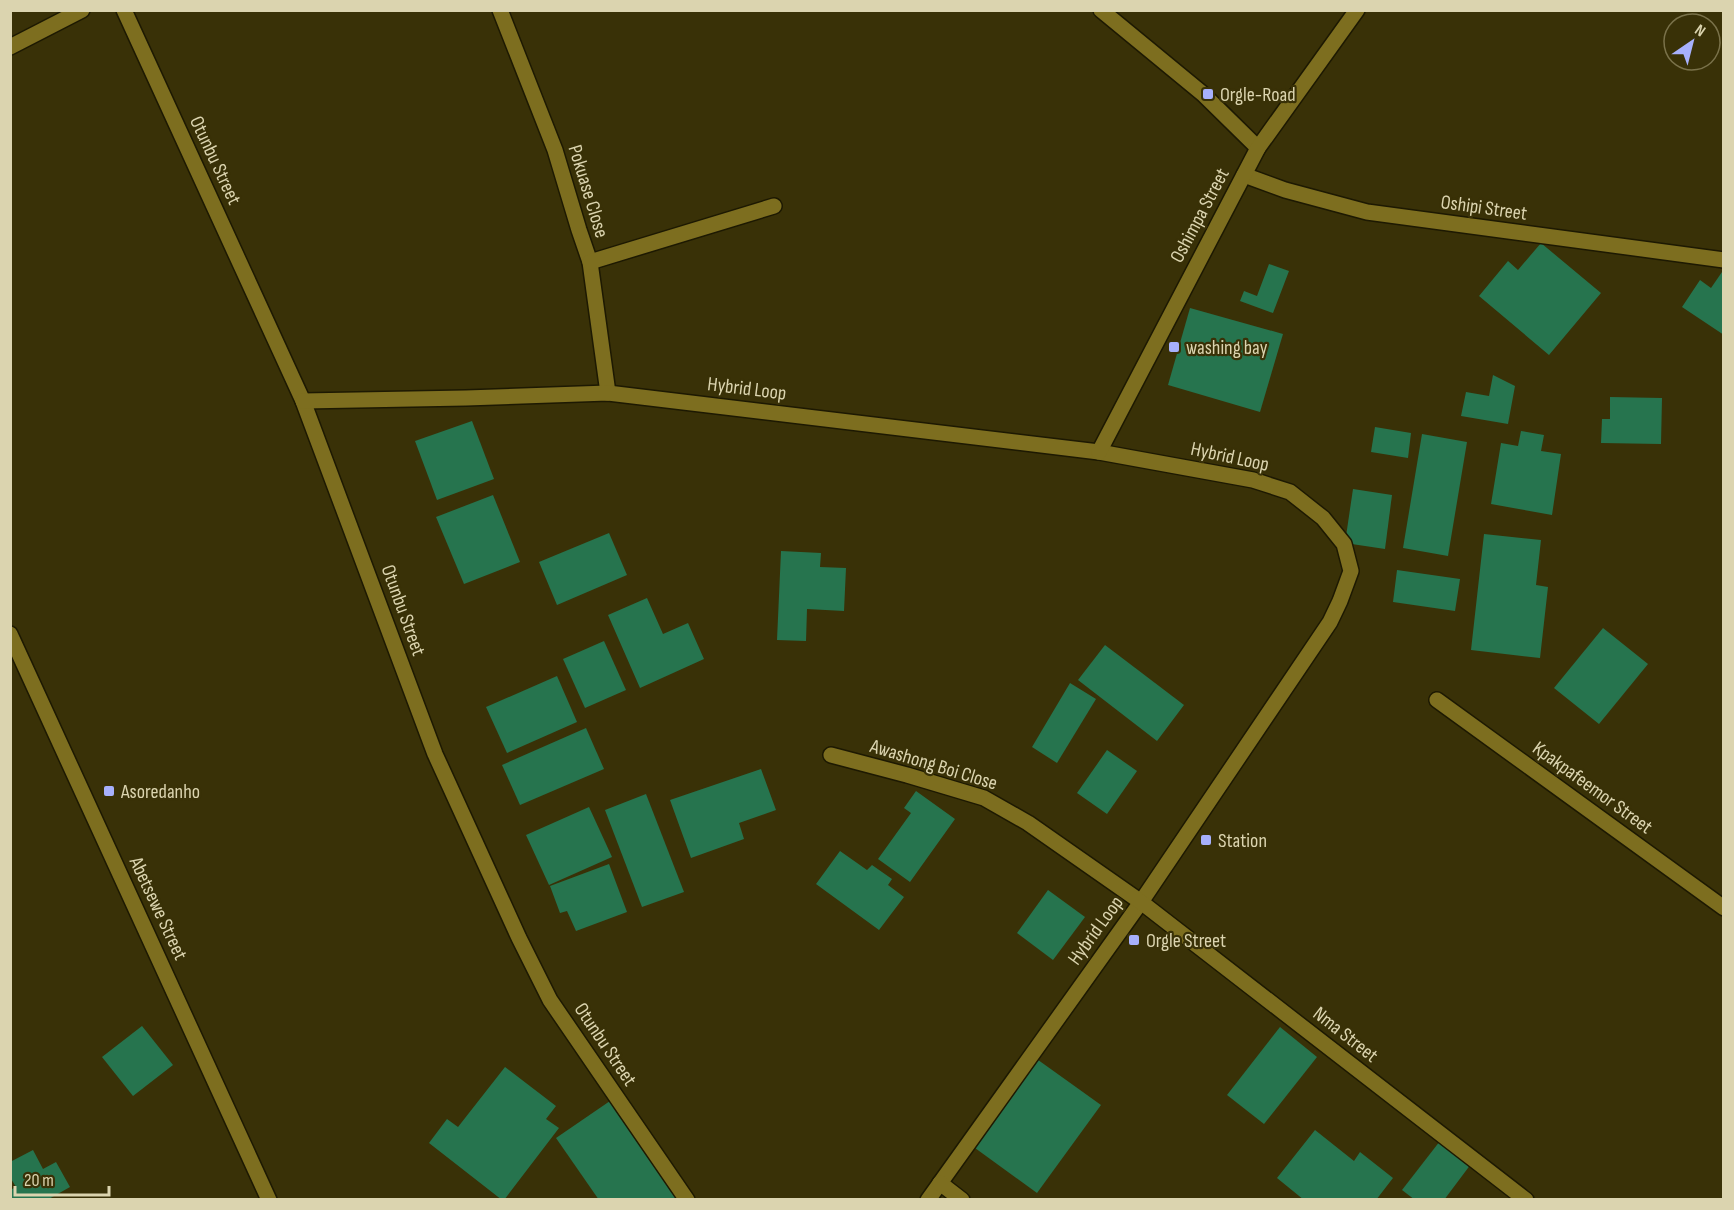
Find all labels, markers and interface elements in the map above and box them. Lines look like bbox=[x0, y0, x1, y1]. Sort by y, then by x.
north arrow bbox=[1662, 12, 1722, 72]
text: N bbox=[1691, 21, 1709, 41]
place label: Orgle-Road bbox=[1220, 83, 1295, 107]
marker: Orgle-Road bbox=[1201, 87, 1215, 101]
street label: Otunbu Street bbox=[184, 112, 246, 209]
street label: Pokuase Close bbox=[563, 142, 614, 241]
street label: Oshimpa Street bbox=[1165, 164, 1235, 267]
street label: Oshipi Street bbox=[1439, 190, 1528, 226]
place label: washing bay bbox=[1186, 336, 1268, 360]
marker: washing bay bbox=[1167, 340, 1181, 354]
street label: Hybrid Loop bbox=[706, 372, 788, 406]
street label: Hybrid Loop bbox=[1189, 437, 1271, 477]
street label: Otunbu Street bbox=[376, 562, 431, 659]
street label: Awashong Boi Close bbox=[866, 734, 1000, 796]
street label: Kpakpafeemor Street bbox=[1528, 736, 1657, 839]
place label: Asoredanho bbox=[120, 780, 200, 804]
marker: Asoredanho bbox=[102, 784, 116, 798]
place label: Station bbox=[1218, 829, 1267, 853]
marker: Station bbox=[1199, 833, 1213, 847]
street label: Abetsewe Street bbox=[123, 852, 192, 964]
street label: Hybrid Loop bbox=[1063, 891, 1129, 970]
place label: Orgle Street bbox=[1146, 929, 1226, 953]
marker: Orgle Street bbox=[1127, 933, 1141, 947]
street label: Otunbu Street bbox=[569, 999, 642, 1091]
street label: Nma Street bbox=[1308, 1002, 1383, 1068]
scale bar bbox=[15, 1159, 110, 1197]
text: 20 m bbox=[24, 1170, 54, 1191]

